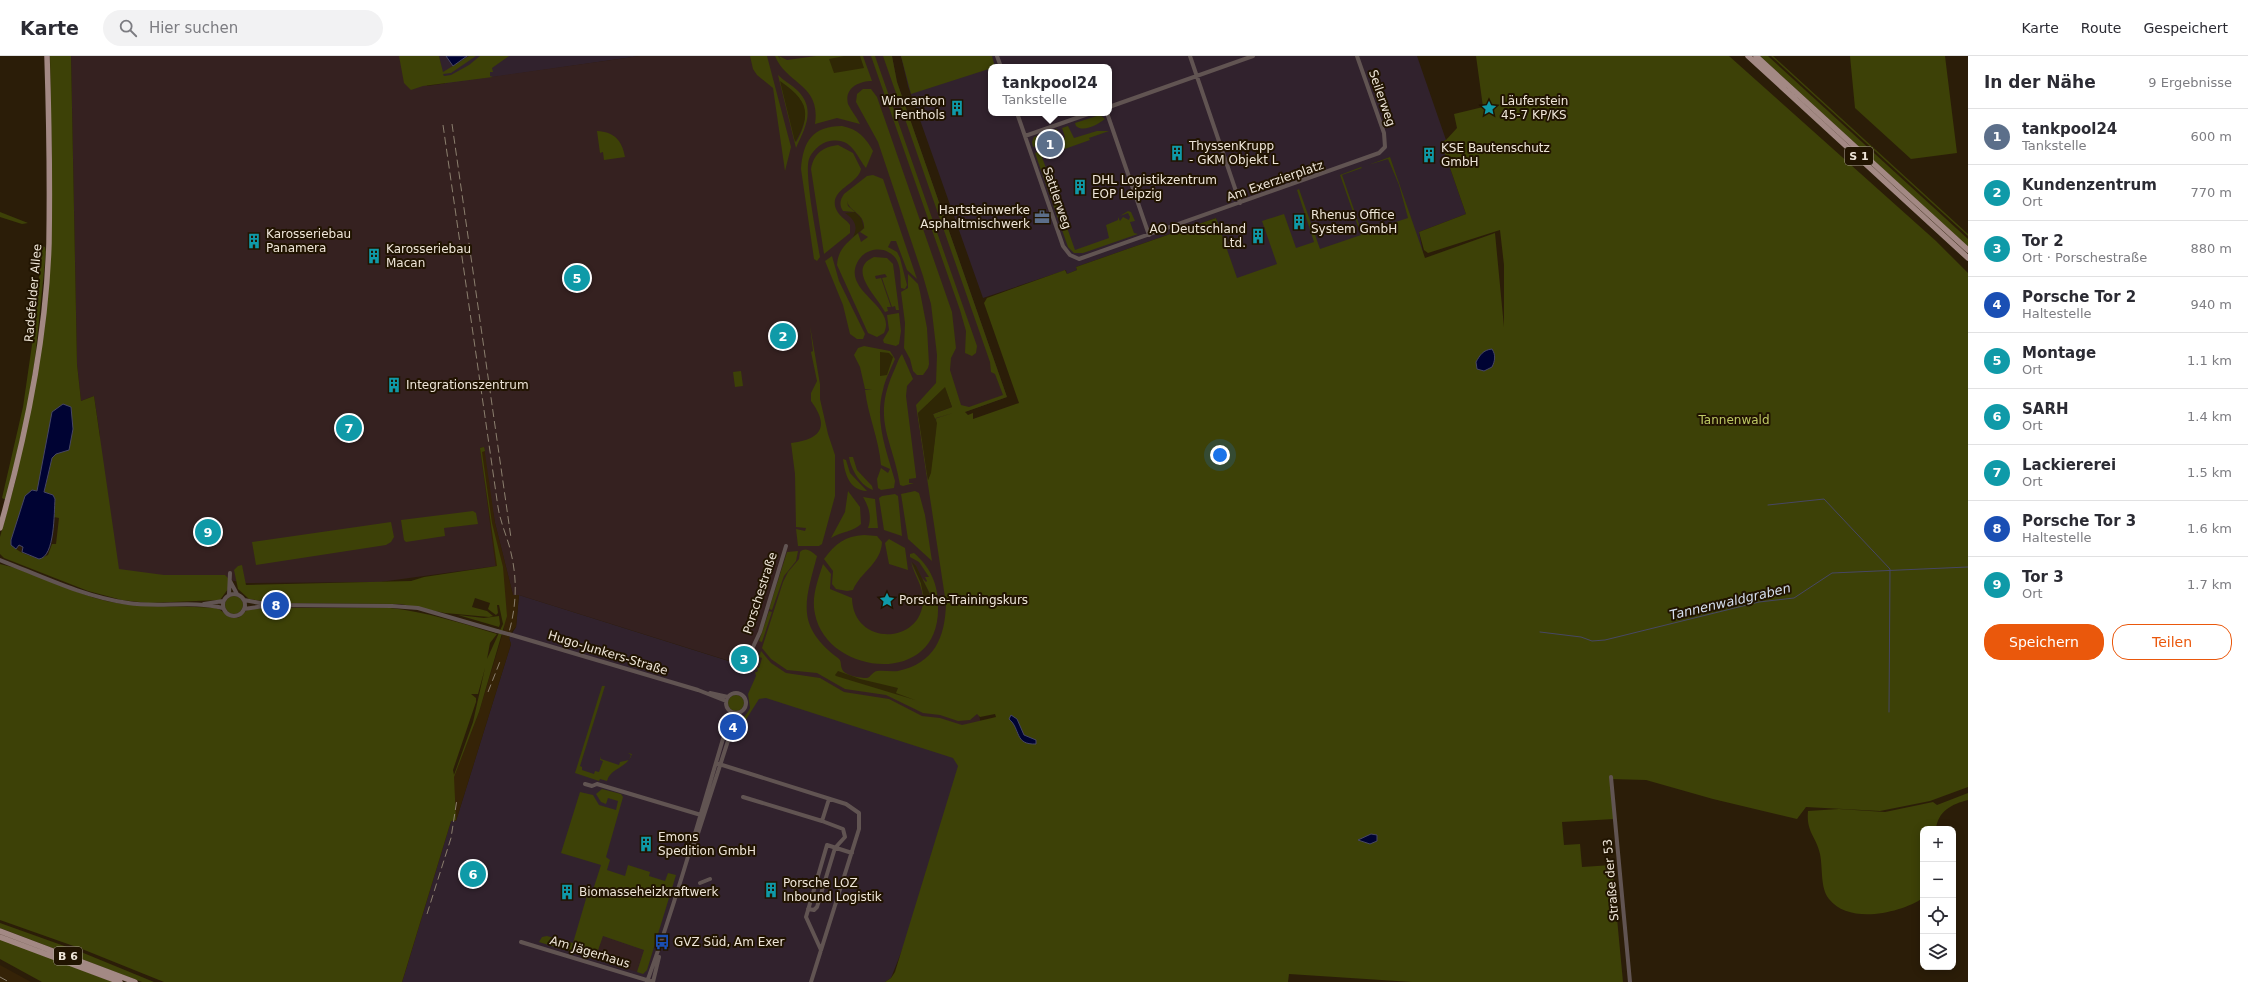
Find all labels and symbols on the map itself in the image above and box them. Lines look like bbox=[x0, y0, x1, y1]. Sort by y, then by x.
street label: Seilerweg bbox=[1366, 68, 1398, 128]
place label: Wincanton Fenthols bbox=[881, 94, 945, 122]
place label: Läuferstein 45-7 KP/KS bbox=[1501, 94, 1568, 122]
building icon: Wincanton Fenthols bbox=[948, 99, 966, 117]
place icon: Läuferstein 45-7 KP/KS bbox=[1480, 99, 1498, 117]
pin: 1 bbox=[1037, 129, 1063, 159]
place label: ThyssenKrupp - GKM Objekt L bbox=[1188, 139, 1279, 167]
place label: KSE Bautenschutz GmbH bbox=[1441, 141, 1550, 169]
building icon: ThyssenKrupp - GKM Objekt L bbox=[1168, 144, 1186, 162]
building icon: KSE Bautenschutz GmbH bbox=[1420, 146, 1438, 164]
road number: S 1 bbox=[1845, 147, 1873, 165]
street label: Am Exerzierplatz bbox=[1225, 158, 1325, 204]
street label: Sattlerweg bbox=[1040, 165, 1074, 231]
place label: DHL Logistikzentrum EOP Leipzig bbox=[1092, 173, 1217, 201]
building icon: DHL Logistikzentrum EOP Leipzig bbox=[1071, 178, 1089, 196]
place label: Hartsteinwerke Asphaltmischwerk bbox=[920, 203, 1030, 231]
office icon: Hartsteinwerke Asphaltmischwerk bbox=[1033, 208, 1051, 226]
place label: Rhenus Office System GmbH bbox=[1311, 208, 1397, 236]
building icon: Rhenus Office System GmbH bbox=[1290, 213, 1308, 231]
place label: AO Deutschland Ltd. bbox=[1149, 222, 1246, 250]
place label: Karosseriebau Panamera bbox=[266, 227, 351, 255]
building icon: AO Deutschland Ltd. bbox=[1249, 227, 1267, 245]
building icon: Karosseriebau Panamera bbox=[245, 232, 263, 250]
place label: Karosseriebau Macan bbox=[386, 242, 471, 270]
street label: Radefelder Allee bbox=[22, 243, 44, 343]
building icon: Karosseriebau Macan bbox=[365, 247, 383, 265]
pin: 5 bbox=[564, 263, 590, 293]
pin: 2 bbox=[770, 321, 796, 351]
building icon: Integrationszentrum bbox=[385, 376, 403, 394]
place label: Integrationszentrum bbox=[406, 378, 529, 392]
pin: 7 bbox=[336, 413, 362, 443]
park label: Tannenwald bbox=[1697, 413, 1770, 427]
your location bbox=[1210, 445, 1230, 465]
pin: 9 bbox=[195, 517, 221, 547]
street label: Porschestraße bbox=[740, 550, 780, 636]
water label: Tannenwaldgraben bbox=[1668, 580, 1792, 623]
pin: 8 bbox=[263, 590, 289, 620]
place icon: Porsche-Trainingskurs bbox=[878, 591, 896, 609]
place label: Porsche-Trainingskurs bbox=[899, 593, 1028, 607]
street label: Hugo-Junkers-Straße bbox=[546, 628, 670, 678]
pin: 3 bbox=[731, 644, 757, 674]
pin: 4 bbox=[720, 712, 746, 742]
place label: Emons Spedition GmbH bbox=[658, 830, 756, 858]
building icon: Emons Spedition GmbH bbox=[637, 835, 655, 853]
street label: Straße der 53 bbox=[1600, 838, 1622, 922]
pin: 6 bbox=[460, 859, 486, 889]
place label: Porsche LOZ Inbound Logistik bbox=[783, 876, 882, 904]
building icon: Porsche LOZ Inbound Logistik bbox=[762, 881, 780, 899]
building icon: Biomasseheizkraftwerk bbox=[558, 883, 576, 901]
place label: Biomasseheizkraftwerk bbox=[579, 885, 719, 899]
street label: Am Jägerhaus bbox=[548, 933, 632, 971]
bus stop icon: GVZ Süd, Am Exer bbox=[653, 933, 671, 951]
place label: GVZ Süd, Am Exer bbox=[674, 935, 784, 949]
road number: B 6 bbox=[54, 947, 82, 965]

